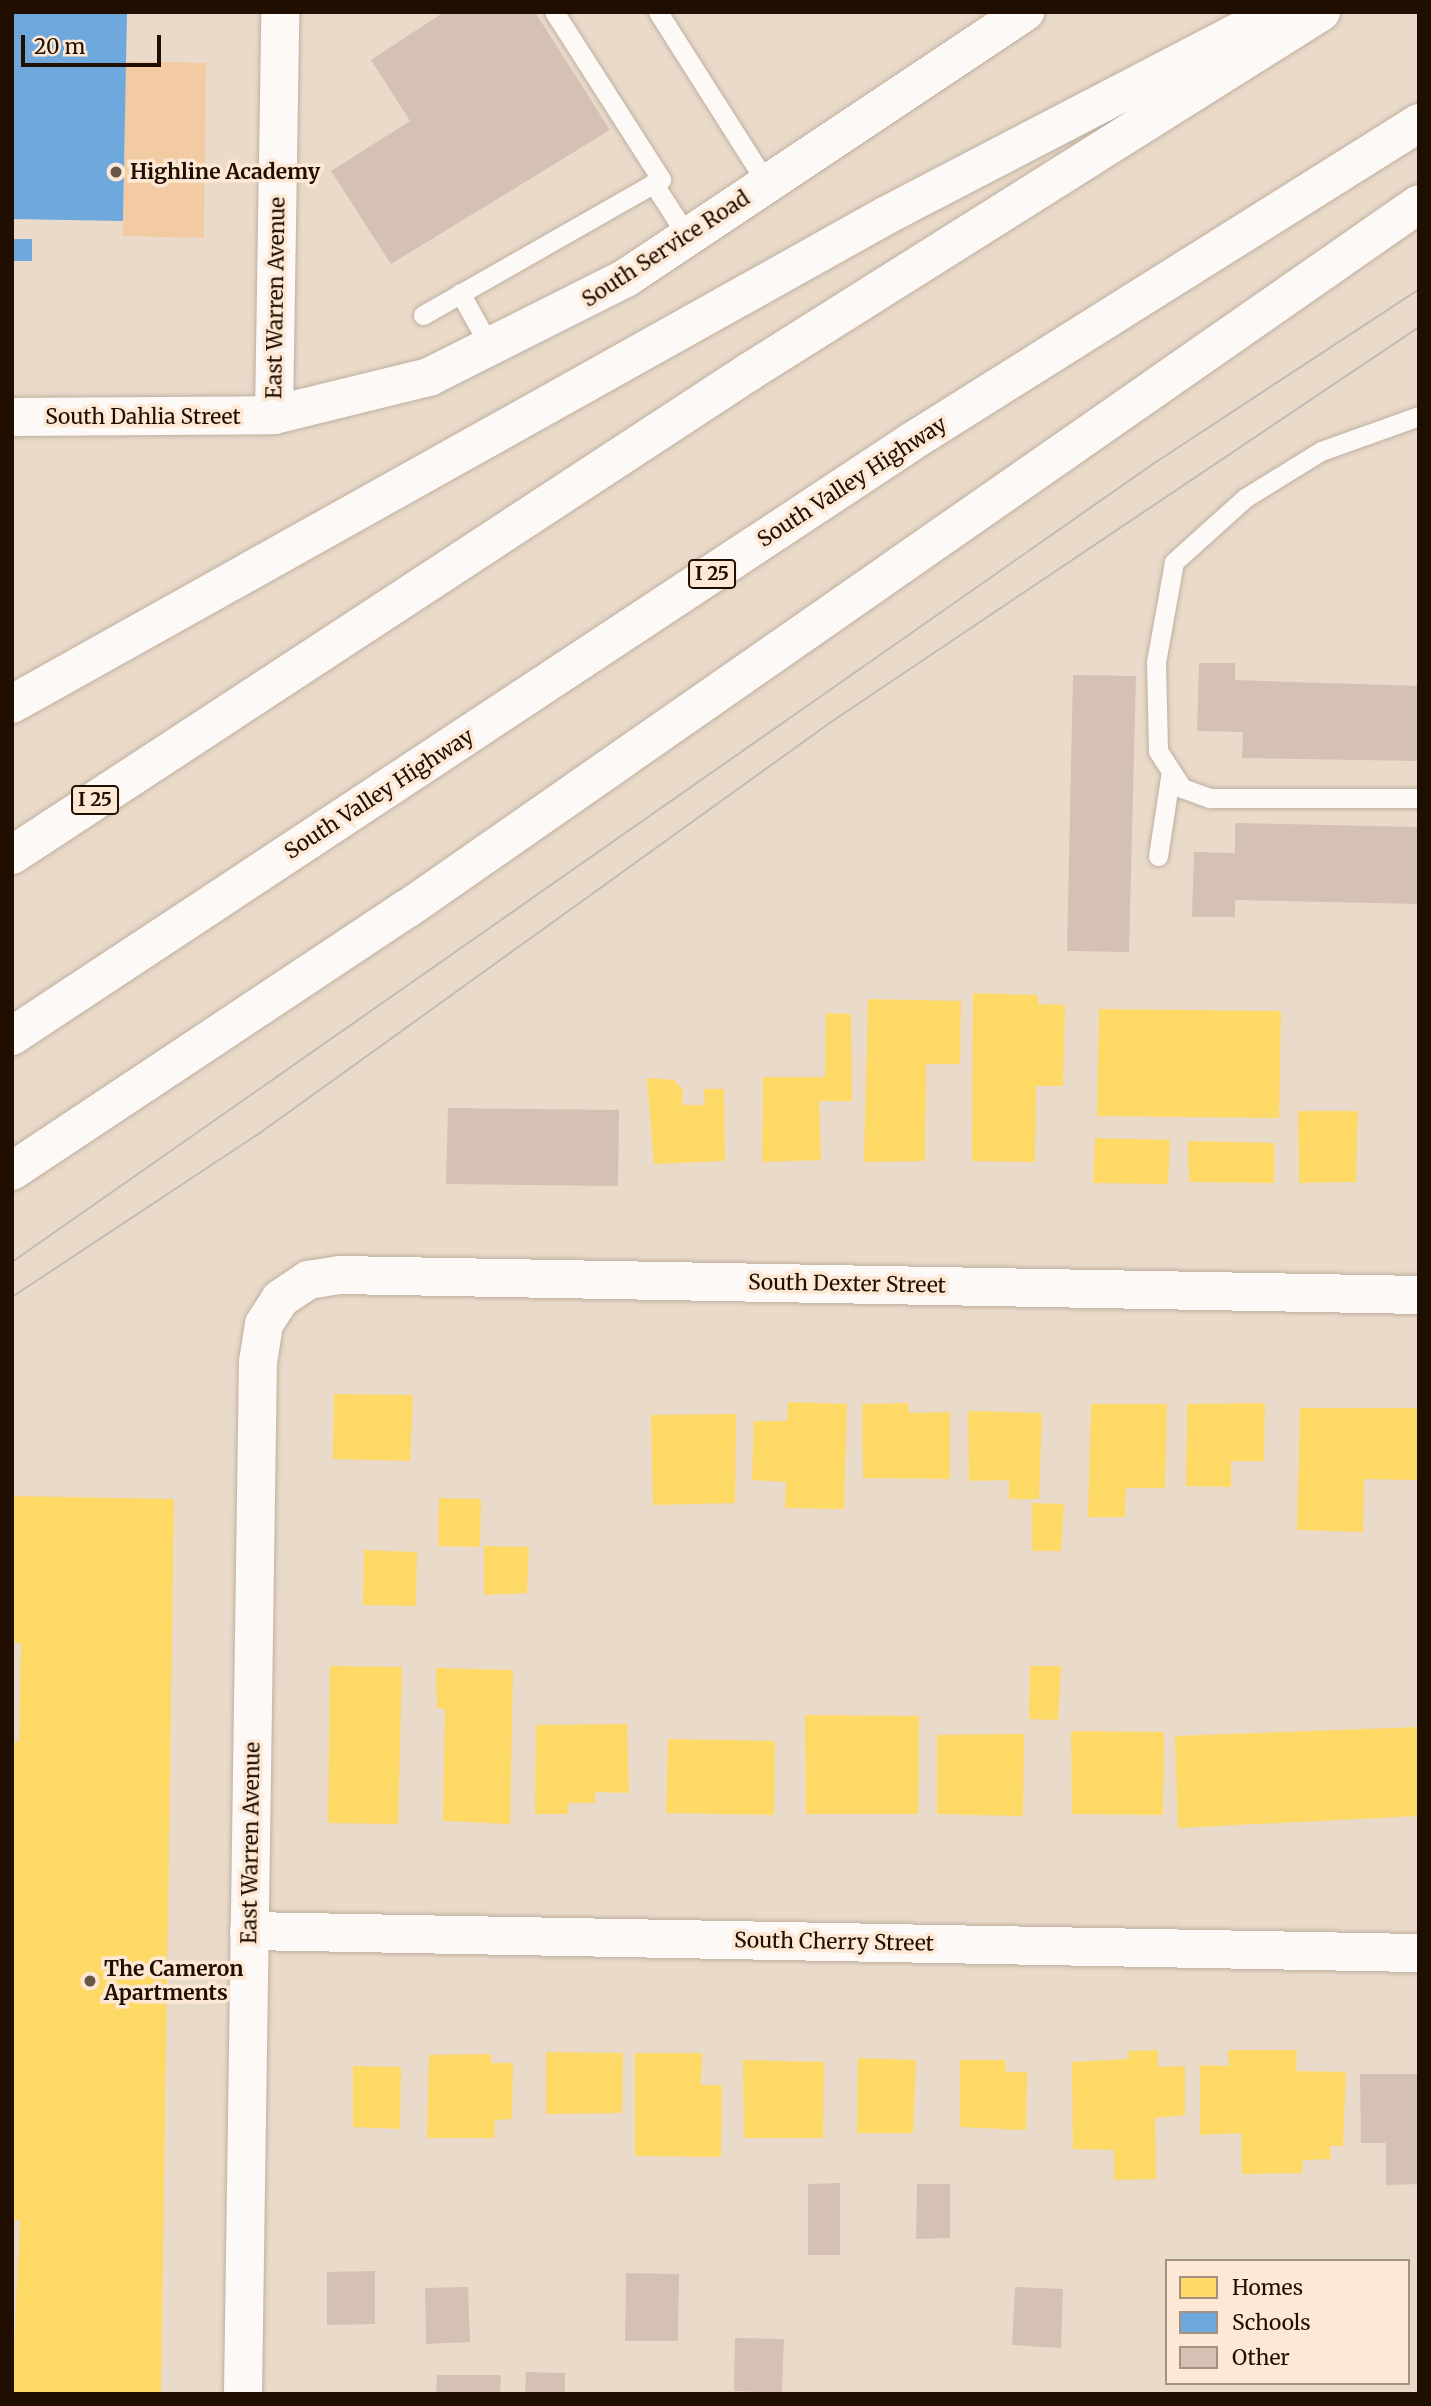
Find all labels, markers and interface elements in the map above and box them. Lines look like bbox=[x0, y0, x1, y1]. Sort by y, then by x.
scale bar bbox=[24, 21, 164, 65]
text: 20 m bbox=[34, 33, 85, 60]
place label: Highline Academy bbox=[130, 159, 320, 185]
marker: Highline Academy bbox=[108, 164, 124, 180]
street label: South Service Road bbox=[578, 185, 754, 313]
street label: East Warren Avenue bbox=[262, 197, 290, 399]
street label: South Dahlia Street bbox=[45, 404, 241, 430]
street label: South Valley Highway bbox=[753, 411, 951, 553]
road number: I 25 bbox=[688, 558, 736, 590]
street label: South Valley Highway bbox=[280, 723, 478, 865]
road number: I 25 bbox=[70, 785, 119, 816]
street label: South Dexter Street bbox=[748, 1270, 946, 1298]
street label: East Warren Avenue bbox=[237, 1742, 265, 1944]
street label: South Cherry Street bbox=[734, 1928, 934, 1956]
place label: The Cameron Apartments bbox=[104, 1956, 244, 2006]
marker: The Cameron Apartments bbox=[82, 1973, 98, 1989]
legend bbox=[1165, 2259, 1410, 2385]
text: Homes bbox=[1232, 2274, 1303, 2301]
text: Schools bbox=[1232, 2309, 1311, 2336]
text: Other bbox=[1232, 2344, 1290, 2371]

